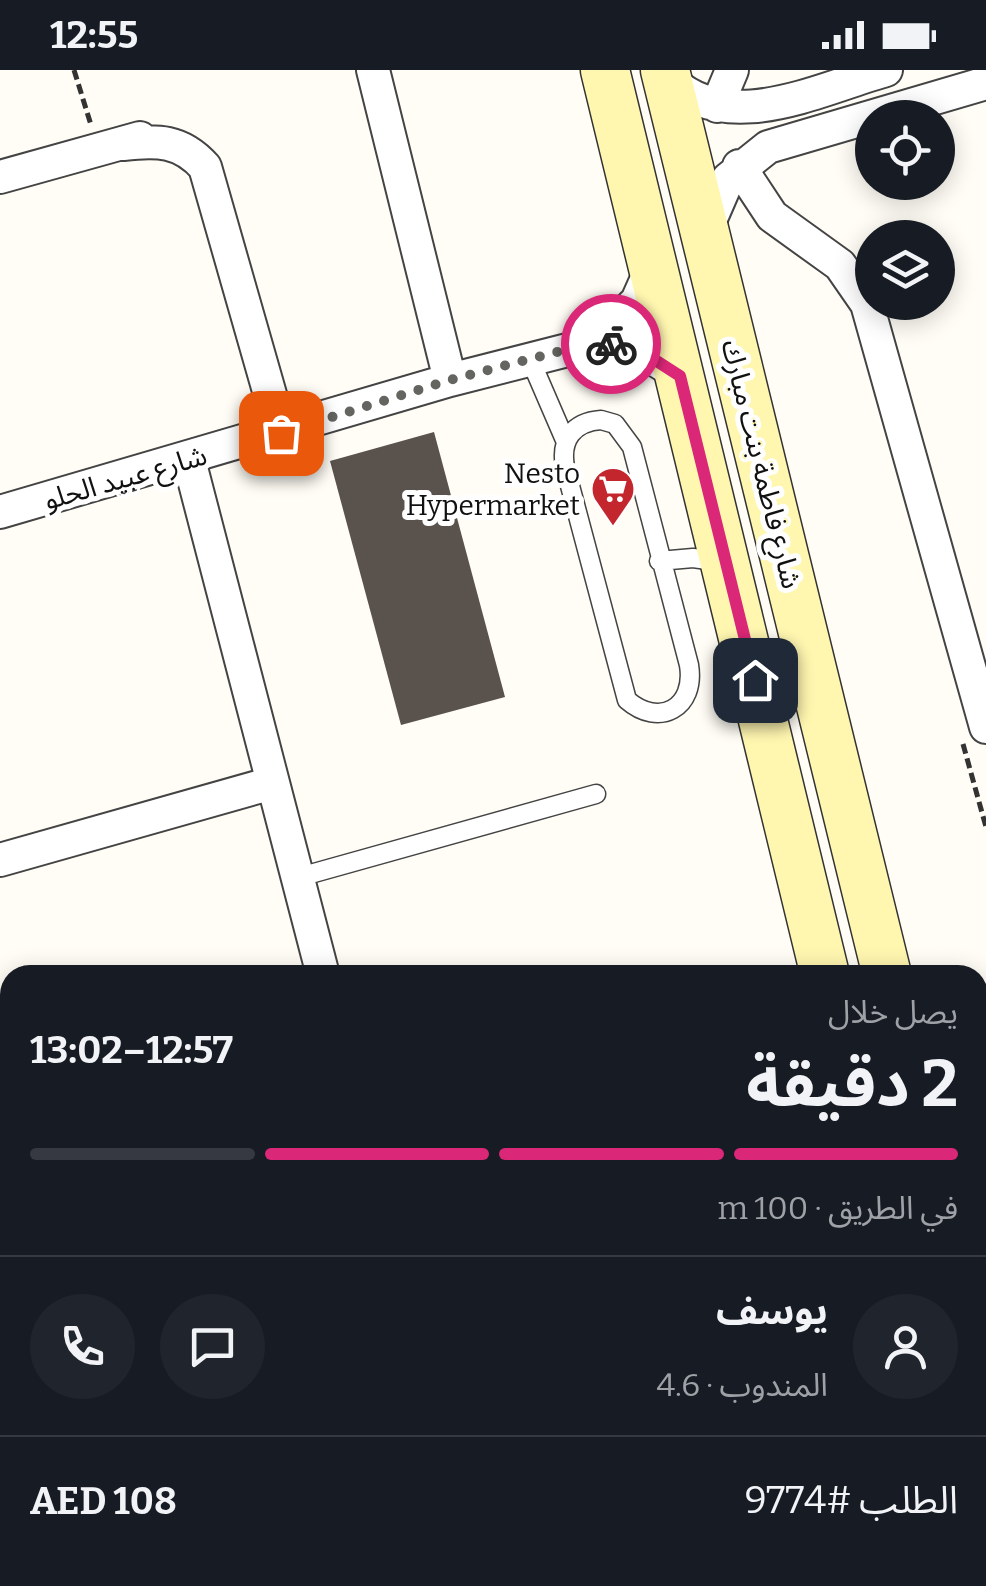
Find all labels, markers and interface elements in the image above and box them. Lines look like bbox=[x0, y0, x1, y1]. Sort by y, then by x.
text: 12:55 bbox=[50, 12, 138, 58]
map controls bbox=[855, 100, 955, 320]
button: locate bbox=[855, 100, 955, 200]
button: layers bbox=[855, 220, 955, 320]
courier bbox=[561, 294, 661, 394]
icon: bike bbox=[584, 317, 639, 372]
street label: شارع فاطمة بنت مبارك bbox=[711, 336, 808, 593]
pin bbox=[239, 391, 324, 476]
icon: bag bbox=[254, 406, 309, 461]
street label: شارع عبيد الحلو bbox=[40, 438, 212, 520]
place label: Nesto Hypermarket bbox=[406, 457, 580, 522]
supermarket icon: Nesto Hypermarket bbox=[590, 466, 636, 527]
pin bbox=[713, 638, 798, 723]
icon: home bbox=[728, 653, 783, 708]
text: يصل خلال bbox=[828, 993, 958, 1031]
text: 12:57–13:02 bbox=[30, 1027, 233, 1073]
text: 2 دقيقة bbox=[746, 1045, 958, 1123]
text: في الطريق · 100 m bbox=[717, 1189, 958, 1227]
text: يوسف bbox=[716, 1288, 828, 1334]
button: phone bbox=[30, 1294, 135, 1399]
button: chat bbox=[160, 1294, 265, 1399]
button: person bbox=[853, 1294, 958, 1399]
text: المندوب · 4.6 bbox=[656, 1366, 828, 1404]
text: الطلب #9774 bbox=[744, 1477, 958, 1523]
text: AED 108 bbox=[30, 1478, 177, 1524]

